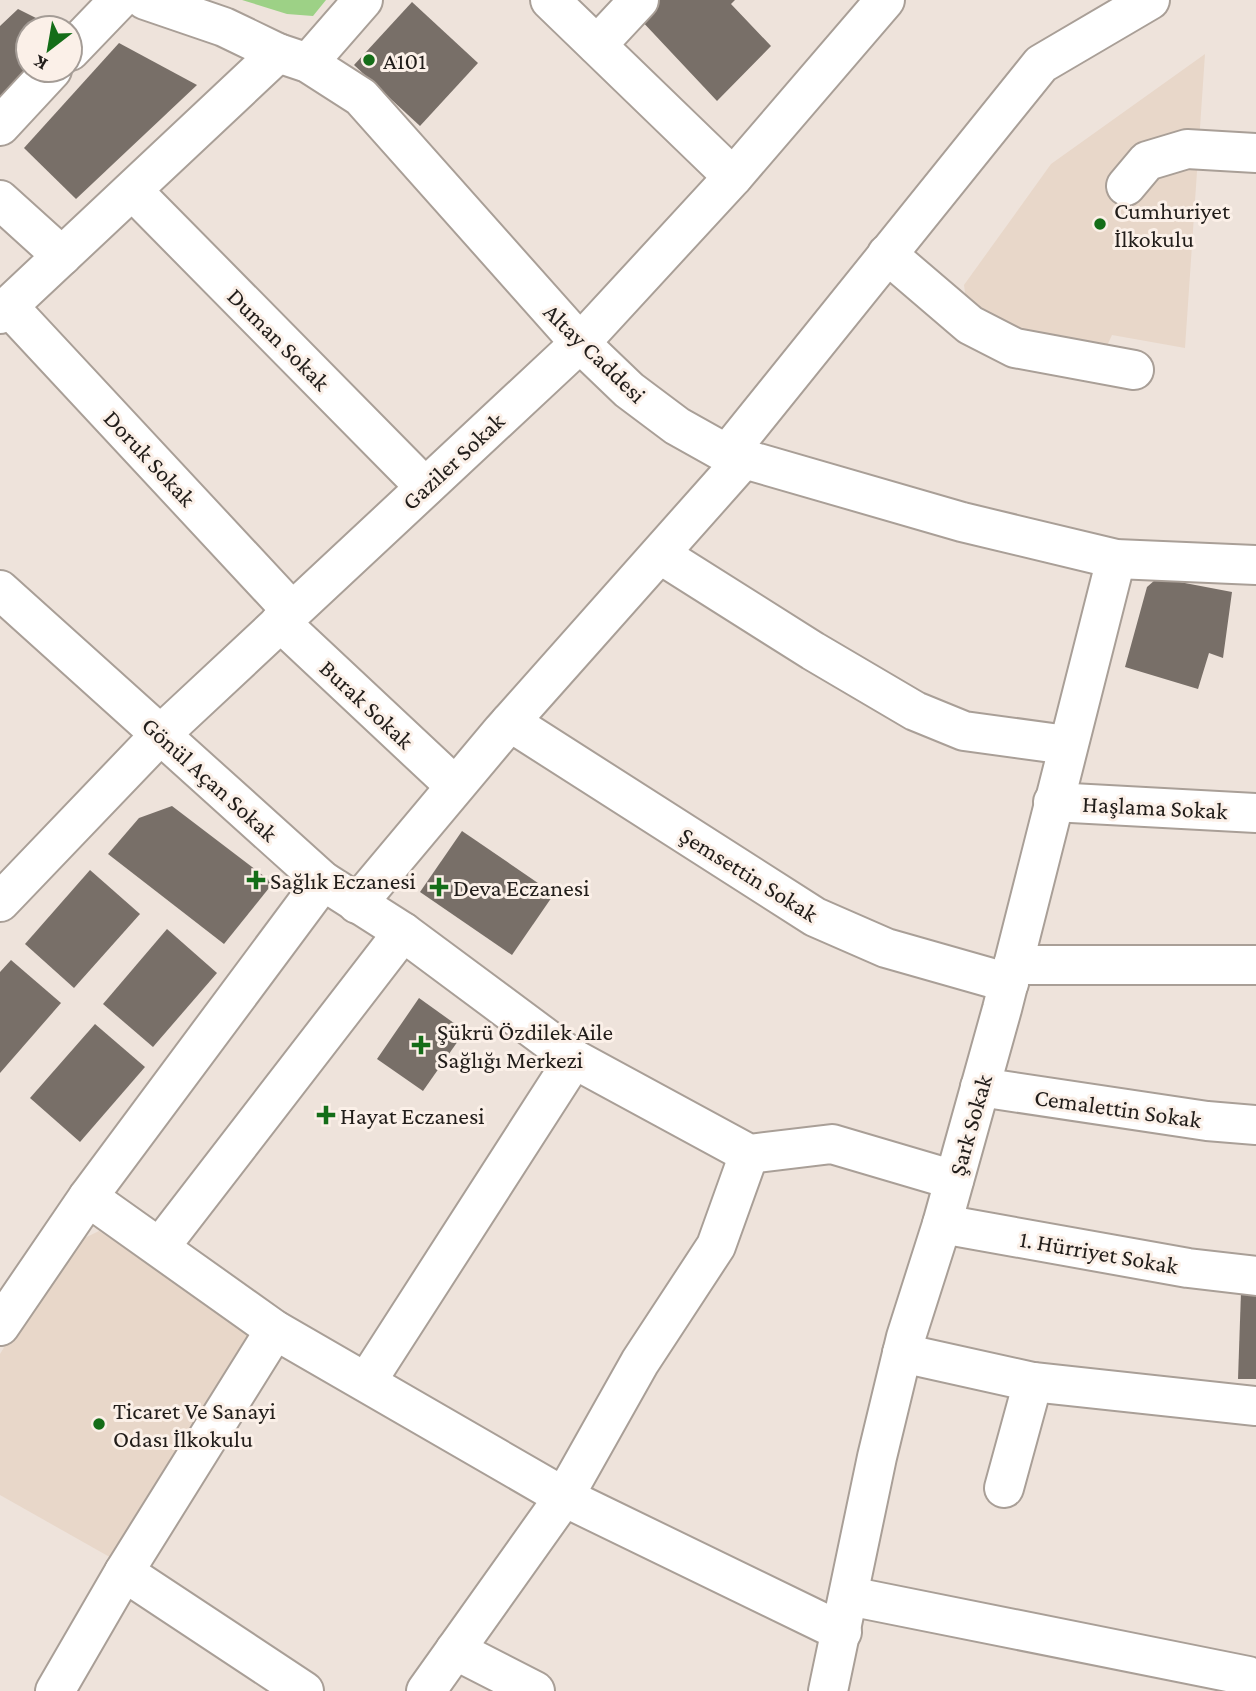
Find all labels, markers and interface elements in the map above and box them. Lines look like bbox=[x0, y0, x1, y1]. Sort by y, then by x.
north arrow bbox=[14, 14, 84, 84]
place label: A101 bbox=[383, 47, 426, 74]
text: K bbox=[29, 51, 51, 75]
marker: A101 bbox=[361, 52, 377, 68]
place label: Cumhuriyet İlkokulu bbox=[1114, 197, 1231, 252]
marker: Cumhuriyet İlkokulu bbox=[1092, 216, 1108, 232]
street label: Duman Sokak bbox=[222, 282, 336, 396]
street label: Altay Caddesi bbox=[539, 298, 651, 408]
street label: Doruk Sokak bbox=[98, 404, 202, 512]
street label: Gaziler Sokak bbox=[396, 407, 510, 515]
street label: Burak Sokak bbox=[315, 654, 420, 754]
street label: Gönül Açan Sokak bbox=[137, 711, 284, 847]
street label: Haşlama Sokak bbox=[1082, 790, 1229, 824]
street label: Şemsettin Sokak bbox=[675, 821, 823, 928]
place label: Sağlık Eczanesi bbox=[270, 867, 416, 894]
marker: Sağlık Eczanesi bbox=[248, 872, 264, 888]
place label: Deva Eczanesi bbox=[453, 874, 589, 901]
marker: Deva Eczanesi bbox=[431, 879, 447, 895]
place label: Şükrü Özdilek Aile Sağlığı Merkezi bbox=[437, 1018, 613, 1073]
marker: Şükrü Özdilek Aile Sağlığı Merkezi bbox=[411, 1035, 431, 1055]
street label: Şark Sokak bbox=[943, 1071, 997, 1179]
street label: Cemalettin Sokak bbox=[1033, 1083, 1204, 1133]
place label: Hayat Eczanesi bbox=[340, 1102, 485, 1129]
marker: Hayat Eczanesi bbox=[318, 1107, 334, 1123]
street label: 1. Hürriyet Sokak bbox=[1018, 1225, 1181, 1279]
place label: Ticaret Ve Sanayi Odası İlkokulu bbox=[113, 1397, 276, 1452]
marker: Ticaret Ve Sanayi Odası İlkokulu bbox=[91, 1416, 107, 1432]

